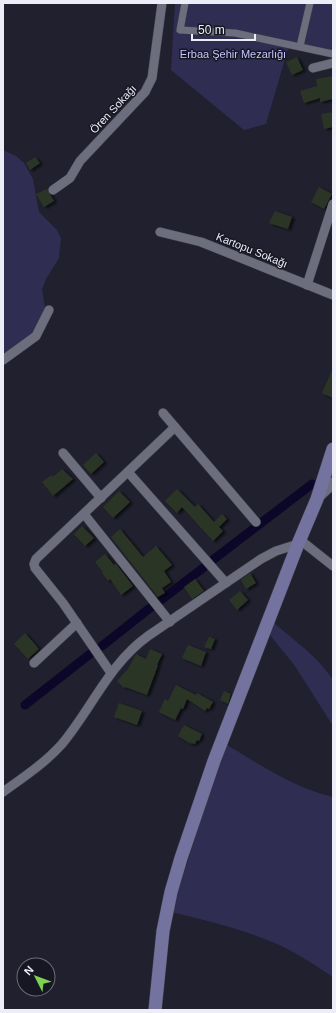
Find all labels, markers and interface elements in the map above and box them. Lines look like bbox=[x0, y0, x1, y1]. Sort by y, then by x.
scale bar bbox=[192, 16, 255, 42]
text: 50 m bbox=[198, 23, 225, 37]
park label: Erbaa Şehir Mezarlığı bbox=[180, 48, 286, 60]
street label: Ören Sokağı bbox=[88, 82, 138, 136]
street label: Kartopu Sokağı bbox=[215, 230, 289, 270]
north arrow bbox=[16, 957, 56, 997]
text: N bbox=[21, 963, 36, 977]

